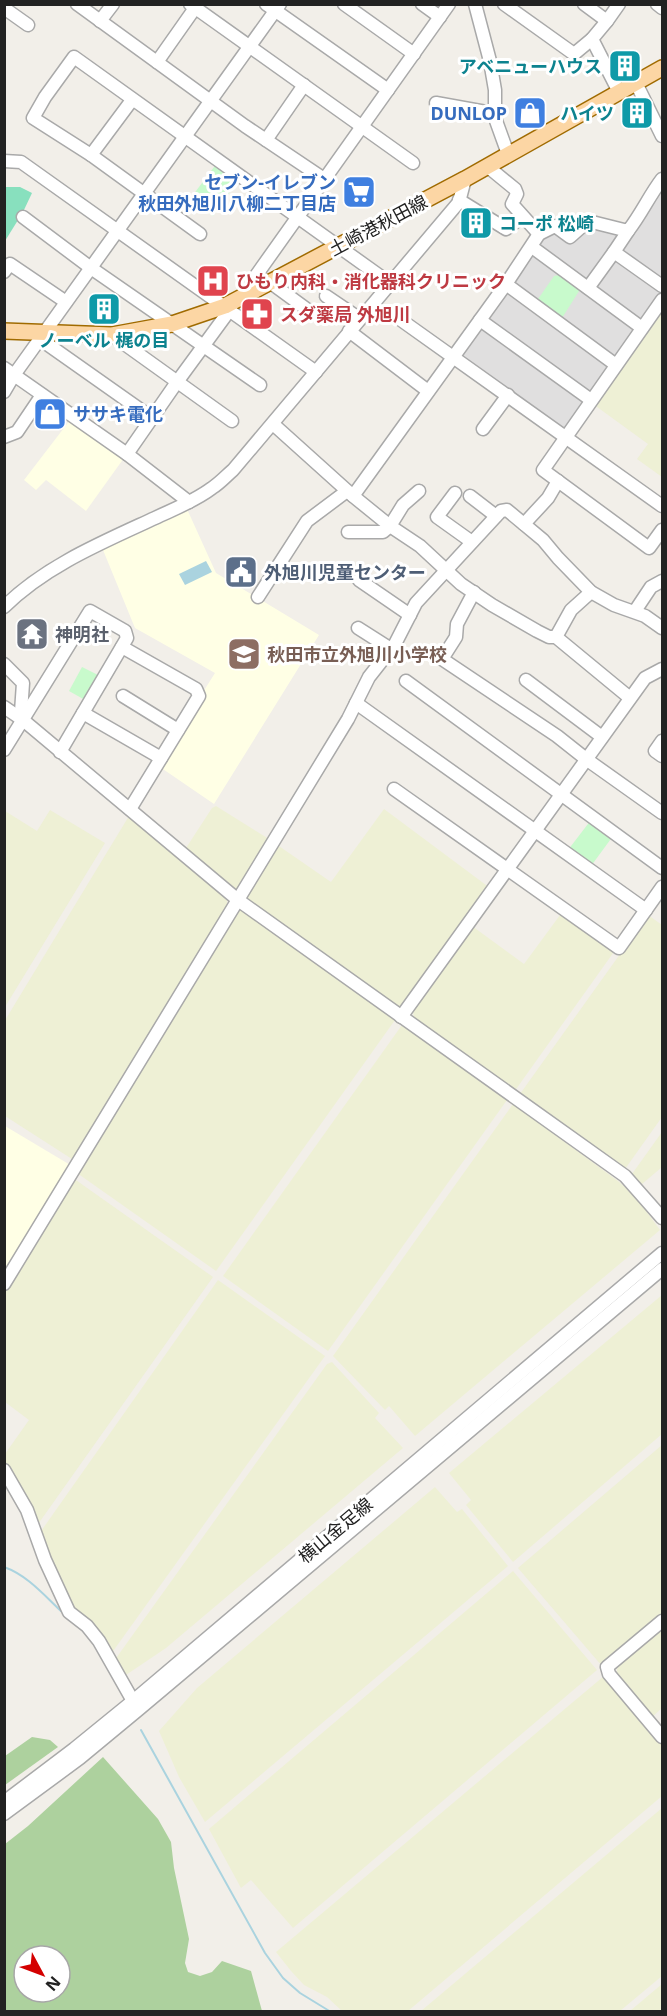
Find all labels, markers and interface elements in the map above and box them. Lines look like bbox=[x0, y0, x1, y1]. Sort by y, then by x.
building icon: アベニューハウス bbox=[607, 48, 643, 84]
place label: アベニューハウス bbox=[459, 54, 602, 78]
shop icon: DUNLOP bbox=[512, 95, 548, 131]
building icon: ハイツ bbox=[619, 95, 655, 131]
place label: DUNLOP bbox=[430, 101, 507, 125]
place label: ハイツ bbox=[560, 101, 614, 125]
place label: セブン-イレブン 秋田外旭川八柳二丁目店 bbox=[138, 170, 336, 215]
supermarket icon: セブン-イレブン 秋田外旭川八柳二丁目店 bbox=[341, 174, 377, 210]
street label: 土崎港秋田線 bbox=[325, 189, 431, 261]
building icon: コーポ 松崎 bbox=[458, 205, 494, 241]
place label: コーポ 松崎 bbox=[499, 211, 594, 235]
hospital icon: ひもり内科・消化器科クリニック bbox=[195, 263, 231, 299]
place label: ひもり内科・消化器科クリニック bbox=[236, 269, 506, 293]
building icon: ノーベル 梶の目 bbox=[86, 291, 122, 327]
pharmacy icon: スダ薬局 外旭川 bbox=[239, 296, 275, 332]
place label: スダ薬局 外旭川 bbox=[280, 302, 411, 326]
place label: ノーベル 梶の目 bbox=[39, 328, 169, 352]
shop icon: ササキ電化 bbox=[32, 396, 68, 432]
place label: ササキ電化 bbox=[73, 402, 163, 426]
public building icon: 外旭川児童センター bbox=[223, 554, 259, 590]
place label: 外旭川児童センター bbox=[264, 560, 426, 584]
temple icon: 神明社 bbox=[14, 616, 50, 652]
place label: 神明社 bbox=[55, 622, 109, 646]
school or university icon: 秋田市立外旭川小学校 bbox=[226, 636, 262, 672]
place label: 秋田市立外旭川小学校 bbox=[267, 642, 447, 666]
street label: 横山金足線 bbox=[293, 1492, 377, 1568]
north arrow bbox=[12, 1944, 72, 2004]
text: N bbox=[41, 1972, 66, 1996]

